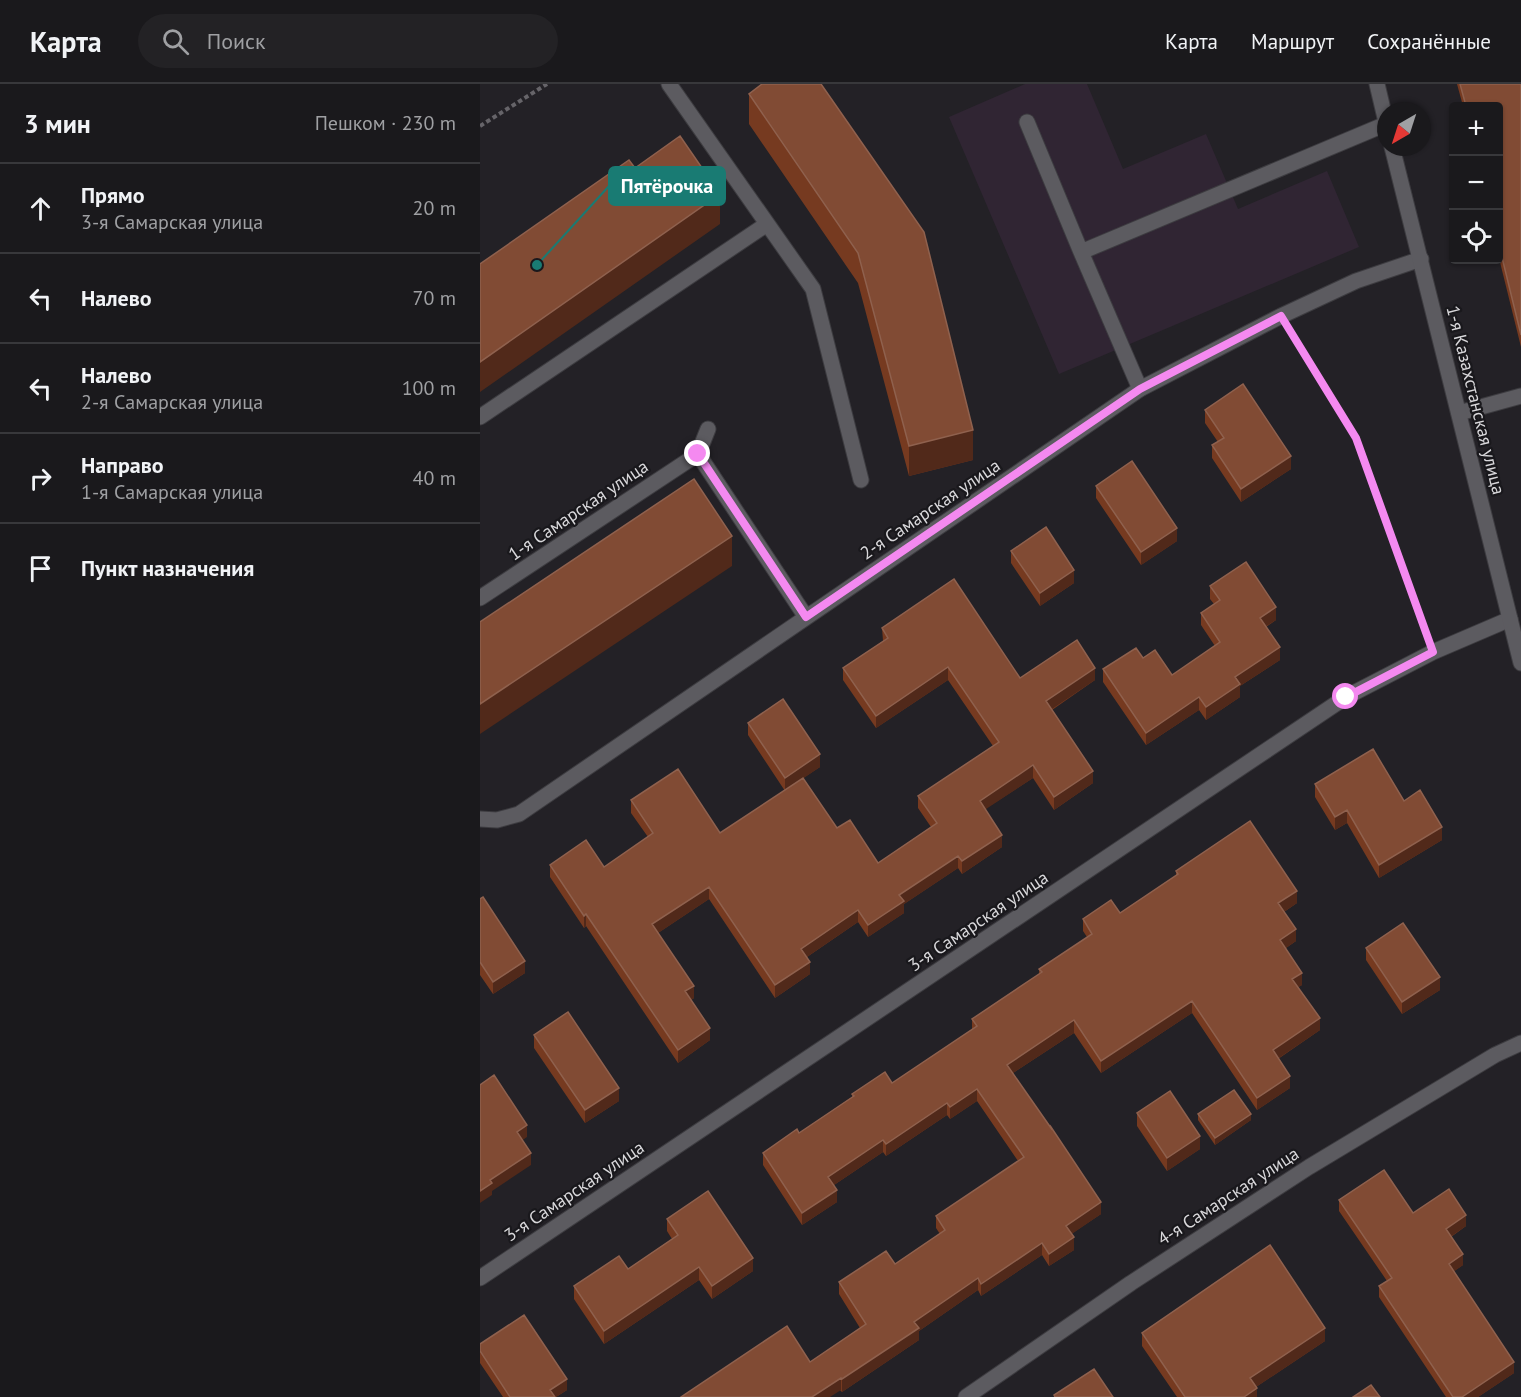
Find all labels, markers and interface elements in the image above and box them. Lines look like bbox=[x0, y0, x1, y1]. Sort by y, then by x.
search box bbox=[138, 14, 558, 68]
text: Карта bbox=[30, 23, 102, 60]
icon: search bbox=[159, 25, 192, 58]
text: Поиск bbox=[207, 27, 266, 55]
text: Карта bbox=[1165, 28, 1218, 55]
text: Маршрут bbox=[1251, 28, 1334, 55]
text: Сохранённые bbox=[1367, 28, 1491, 55]
north arrow bbox=[1377, 102, 1431, 156]
map controls bbox=[1449, 102, 1503, 264]
button: + bbox=[1449, 102, 1503, 156]
text: 3 мин bbox=[24, 107, 91, 140]
text: Пешком · 230 m bbox=[315, 110, 456, 136]
button: − bbox=[1449, 156, 1503, 210]
callout: Пятёрочка bbox=[609, 167, 725, 205]
text: Пятёрочка bbox=[621, 173, 713, 199]
text: Прямо bbox=[81, 181, 144, 209]
icon: ahead bbox=[24, 192, 57, 225]
text: 20 m bbox=[413, 195, 456, 221]
text: 3-я Самарская улица bbox=[81, 209, 263, 235]
button: locate bbox=[1449, 210, 1503, 264]
icon: left bbox=[24, 282, 57, 315]
text: Налево bbox=[81, 284, 152, 312]
text: 70 m bbox=[413, 285, 456, 311]
street label: 1-я Казахстанская улица bbox=[1441, 303, 1511, 497]
text: Налево bbox=[81, 361, 152, 389]
icon: left bbox=[24, 372, 57, 405]
text: 100 m bbox=[402, 375, 456, 401]
text: 2-я Самарская улица bbox=[81, 389, 263, 415]
route end bbox=[684, 440, 710, 466]
text: Направо bbox=[81, 451, 164, 479]
street label: 2-я Самарская улица bbox=[856, 454, 1004, 564]
street label: 1-я Самарская улица bbox=[504, 455, 652, 565]
icon: right bbox=[24, 462, 57, 495]
text: 40 m bbox=[413, 465, 456, 491]
text: 1-я Самарская улица bbox=[81, 479, 263, 505]
icon: arrive bbox=[24, 552, 57, 585]
text: Пункт назначения bbox=[81, 554, 254, 582]
route start bbox=[1332, 683, 1358, 709]
street label: 3-я Самарская улица bbox=[904, 866, 1052, 976]
street label: 3-я Самарская улица bbox=[500, 1136, 648, 1246]
street label: 4-я Самарская улица bbox=[1153, 1142, 1303, 1250]

